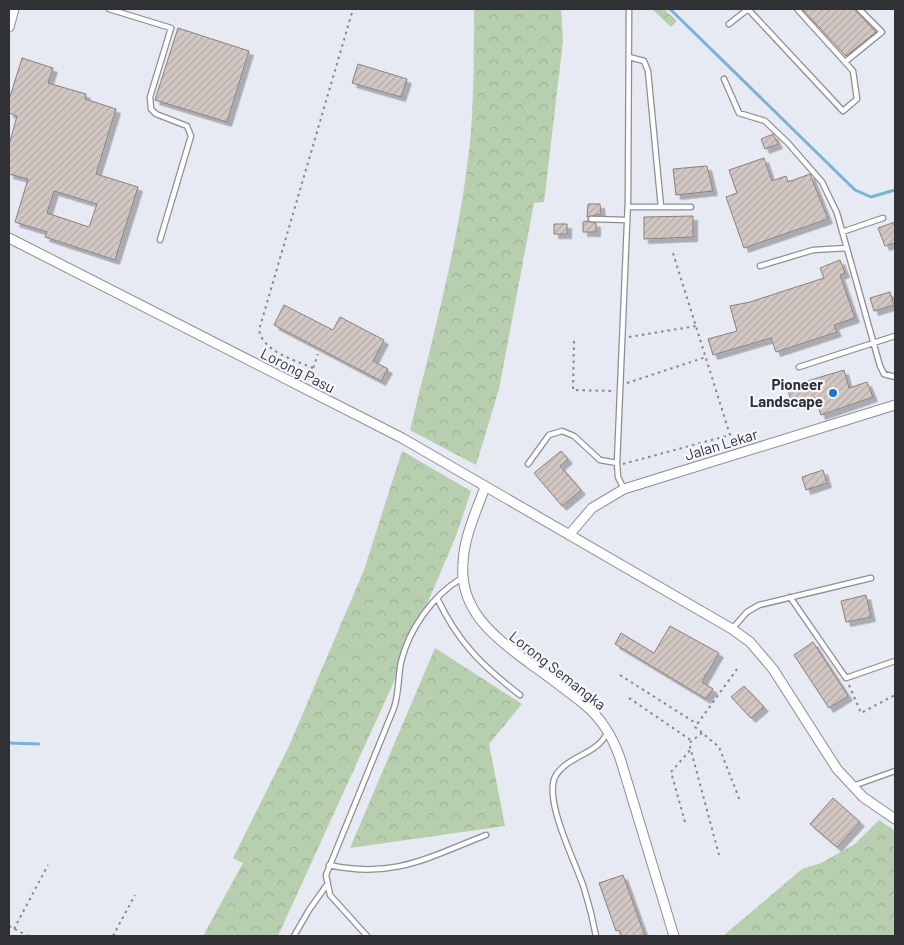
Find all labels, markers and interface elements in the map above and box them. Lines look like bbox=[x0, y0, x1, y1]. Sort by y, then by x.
street label: Lorong Pasu bbox=[258, 344, 338, 396]
place label: Pioneer Landscape bbox=[750, 375, 823, 410]
marker: Pioneer Landscape bbox=[827, 387, 839, 399]
street label: Jalan Lekar bbox=[682, 424, 760, 464]
street label: Lorong Semangka bbox=[506, 627, 610, 713]

